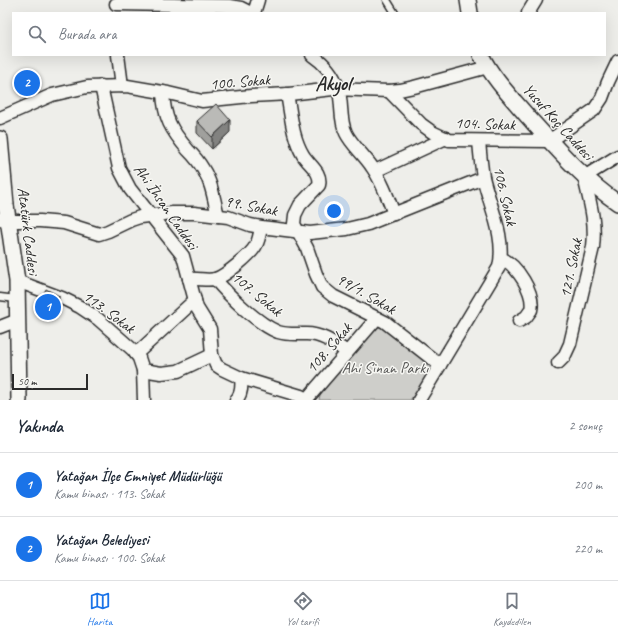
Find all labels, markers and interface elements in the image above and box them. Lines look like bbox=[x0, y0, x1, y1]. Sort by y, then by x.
search box bbox=[12, 12, 606, 56]
icon: search bbox=[26, 23, 48, 45]
text: Burada ara bbox=[58, 25, 116, 44]
pin: 2 bbox=[14, 68, 40, 98]
street label: 100. Sokak bbox=[209, 69, 272, 95]
district label: Akyol bbox=[315, 71, 354, 97]
street label: Yusuf Koç Caddesi bbox=[518, 80, 599, 166]
street label: 104. Sokak bbox=[455, 113, 516, 135]
street label: Ahi İhsan Caddesi bbox=[129, 160, 204, 255]
street label: 106. Sokak bbox=[489, 165, 522, 229]
street label: Atatürk Caddesi bbox=[13, 186, 44, 278]
street label: 99. Sokak bbox=[223, 191, 280, 221]
your location bbox=[324, 201, 344, 221]
street label: 121. Sokak bbox=[555, 235, 587, 299]
street label: 107. Sokak bbox=[228, 267, 287, 322]
street label: 99/1. Sokak bbox=[333, 269, 400, 320]
street label: 113. Sokak bbox=[79, 286, 140, 339]
pin: 1 bbox=[35, 292, 61, 322]
street label: 108. Sokak bbox=[302, 318, 357, 377]
park label: Ahi Sinan Parkı bbox=[342, 358, 429, 378]
scale bar bbox=[12, 372, 88, 391]
text: 50 m bbox=[18, 374, 37, 388]
text: Yakında bbox=[16, 416, 63, 437]
text: 2 sonuç bbox=[569, 418, 602, 434]
text: Yatağan İlçe Emniyet Müdürlüğü bbox=[54, 467, 221, 486]
text: 1 bbox=[26, 477, 32, 493]
text: 200 m bbox=[574, 477, 602, 493]
text: Kamu binası · 113. Sokak bbox=[54, 486, 165, 502]
text: Yatağan Belediyesi bbox=[54, 531, 149, 550]
text: 2 bbox=[26, 541, 32, 557]
text: 220 m bbox=[574, 541, 602, 557]
text: Kamu binası · 100. Sokak bbox=[54, 550, 165, 566]
tab: Harita bbox=[87, 590, 112, 628]
tab: Yol tarifi bbox=[286, 590, 319, 628]
tab: Kaydedilen bbox=[493, 590, 531, 628]

